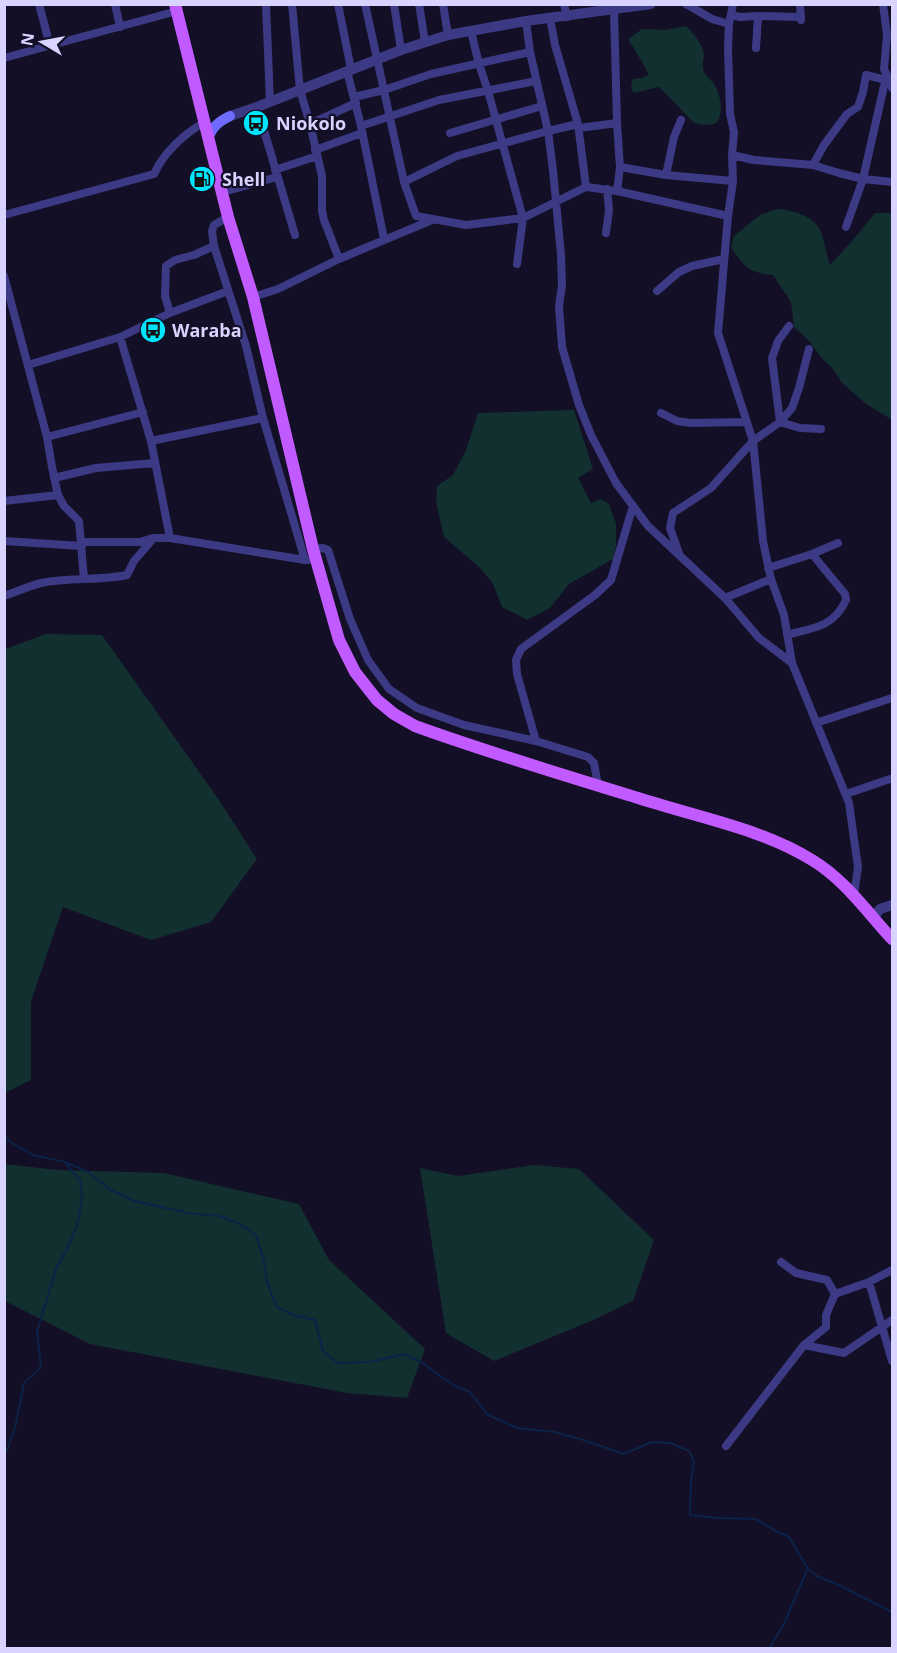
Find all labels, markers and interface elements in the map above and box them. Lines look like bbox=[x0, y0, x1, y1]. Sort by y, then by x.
north arrow bbox=[12, 12, 72, 72]
text: N bbox=[15, 31, 39, 48]
bus stop icon: Niokolo bbox=[241, 108, 271, 138]
place label: Niokolo bbox=[276, 111, 346, 135]
fuel station icon: Shell bbox=[187, 164, 217, 194]
place label: Shell bbox=[222, 167, 265, 191]
bus stop icon: Waraba bbox=[138, 315, 168, 345]
place label: Waraba bbox=[172, 318, 242, 342]

